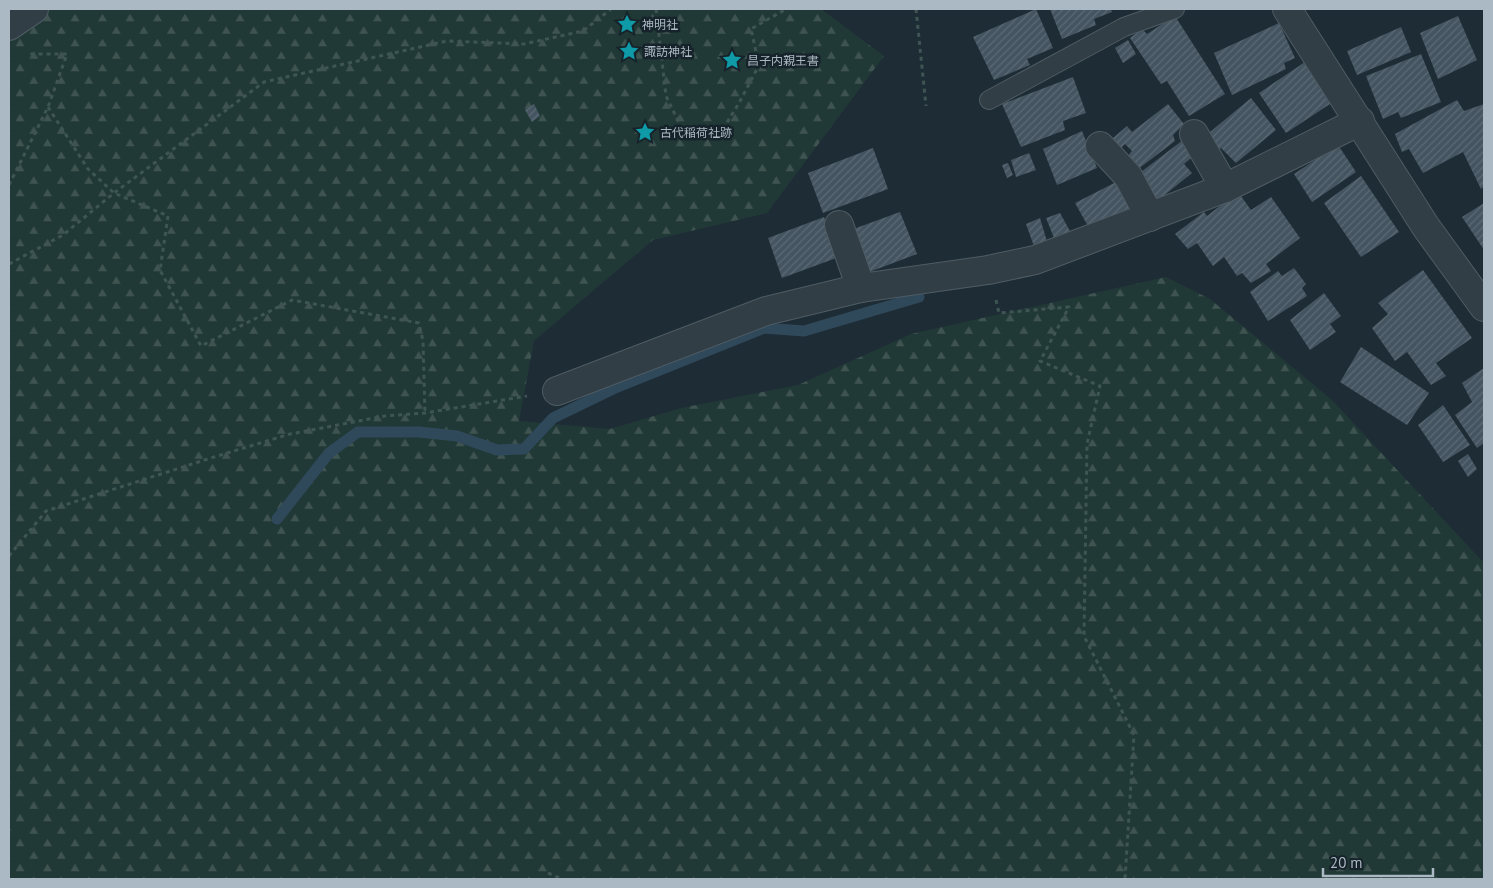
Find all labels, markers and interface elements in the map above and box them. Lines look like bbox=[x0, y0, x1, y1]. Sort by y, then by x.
place icon: 神明社 bbox=[616, 13, 638, 35]
place label: 神明社 bbox=[642, 17, 678, 32]
place icon: 諏訪神社 bbox=[618, 40, 640, 62]
place label: 諏訪神社 bbox=[644, 44, 692, 59]
place icon: 昌子内親王書 bbox=[721, 49, 743, 71]
place label: 昌子内親王書 bbox=[747, 53, 819, 68]
place icon: 古代稲荷社跡 bbox=[634, 121, 656, 143]
place label: 古代稲荷社跡 bbox=[660, 125, 732, 140]
scale bar bbox=[1323, 846, 1433, 878]
text: 20 m bbox=[1330, 853, 1363, 872]

